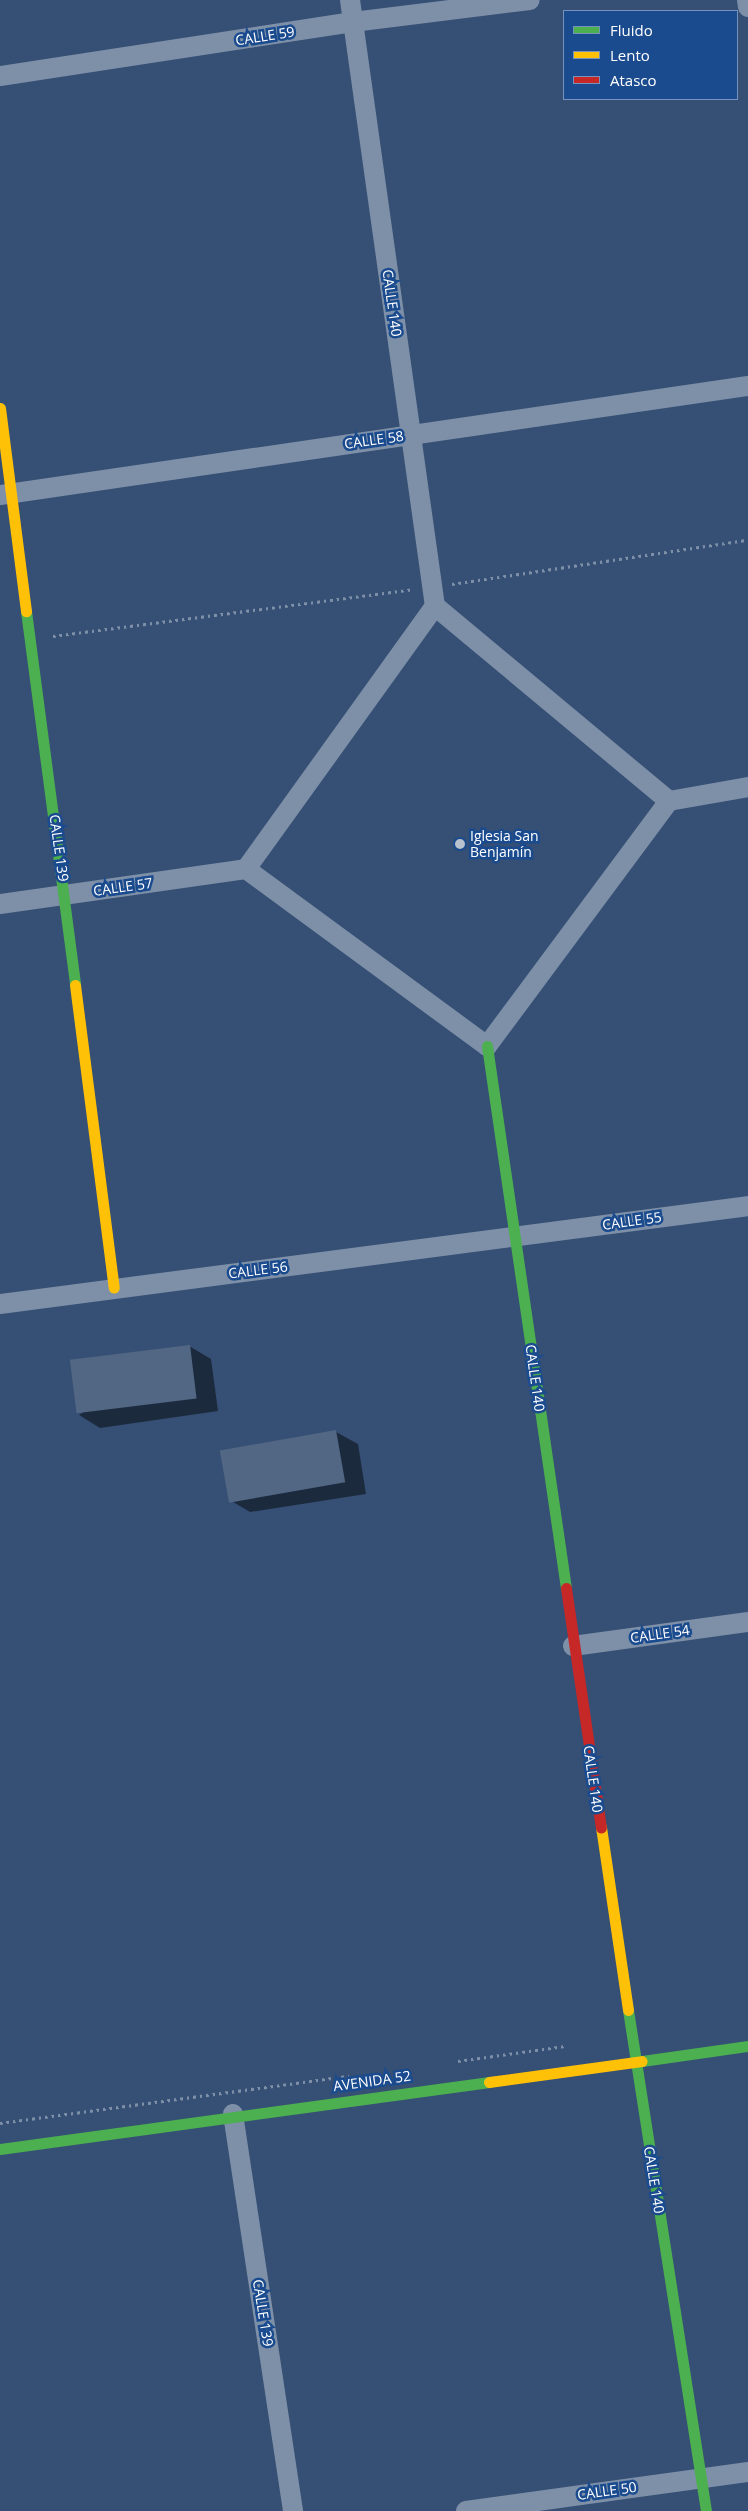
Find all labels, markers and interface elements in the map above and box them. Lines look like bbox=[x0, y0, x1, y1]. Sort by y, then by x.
legend bbox=[563, 10, 738, 100]
text: Fluido bbox=[610, 20, 653, 40]
street label: CALLE 59 bbox=[234, 23, 296, 49]
text: Lento bbox=[610, 45, 650, 65]
text: Atasco bbox=[610, 70, 657, 90]
street label: CALLE 140 bbox=[379, 268, 405, 338]
street label: CALLE 58 bbox=[343, 428, 405, 452]
street label: CALLE 139 bbox=[46, 813, 72, 883]
place label: Iglesia San Benjamín bbox=[470, 828, 539, 860]
marker: Iglesia San Benjamín bbox=[454, 838, 466, 850]
street label: CALLE 57 bbox=[92, 875, 154, 899]
street label: CALLE 55 bbox=[601, 1209, 663, 1233]
street label: CALLE 56 bbox=[227, 1258, 289, 1282]
street label: CALLE 140 bbox=[522, 1343, 548, 1413]
street label: CALLE 54 bbox=[629, 1622, 691, 1646]
street label: CALLE 140 bbox=[580, 1744, 606, 1814]
street label: AVENIDA 52 bbox=[332, 2067, 412, 2095]
street label: CALLE 140 bbox=[640, 2145, 668, 2215]
street label: CALLE 139 bbox=[249, 2278, 277, 2348]
street label: CALLE 50 bbox=[576, 2479, 638, 2503]

